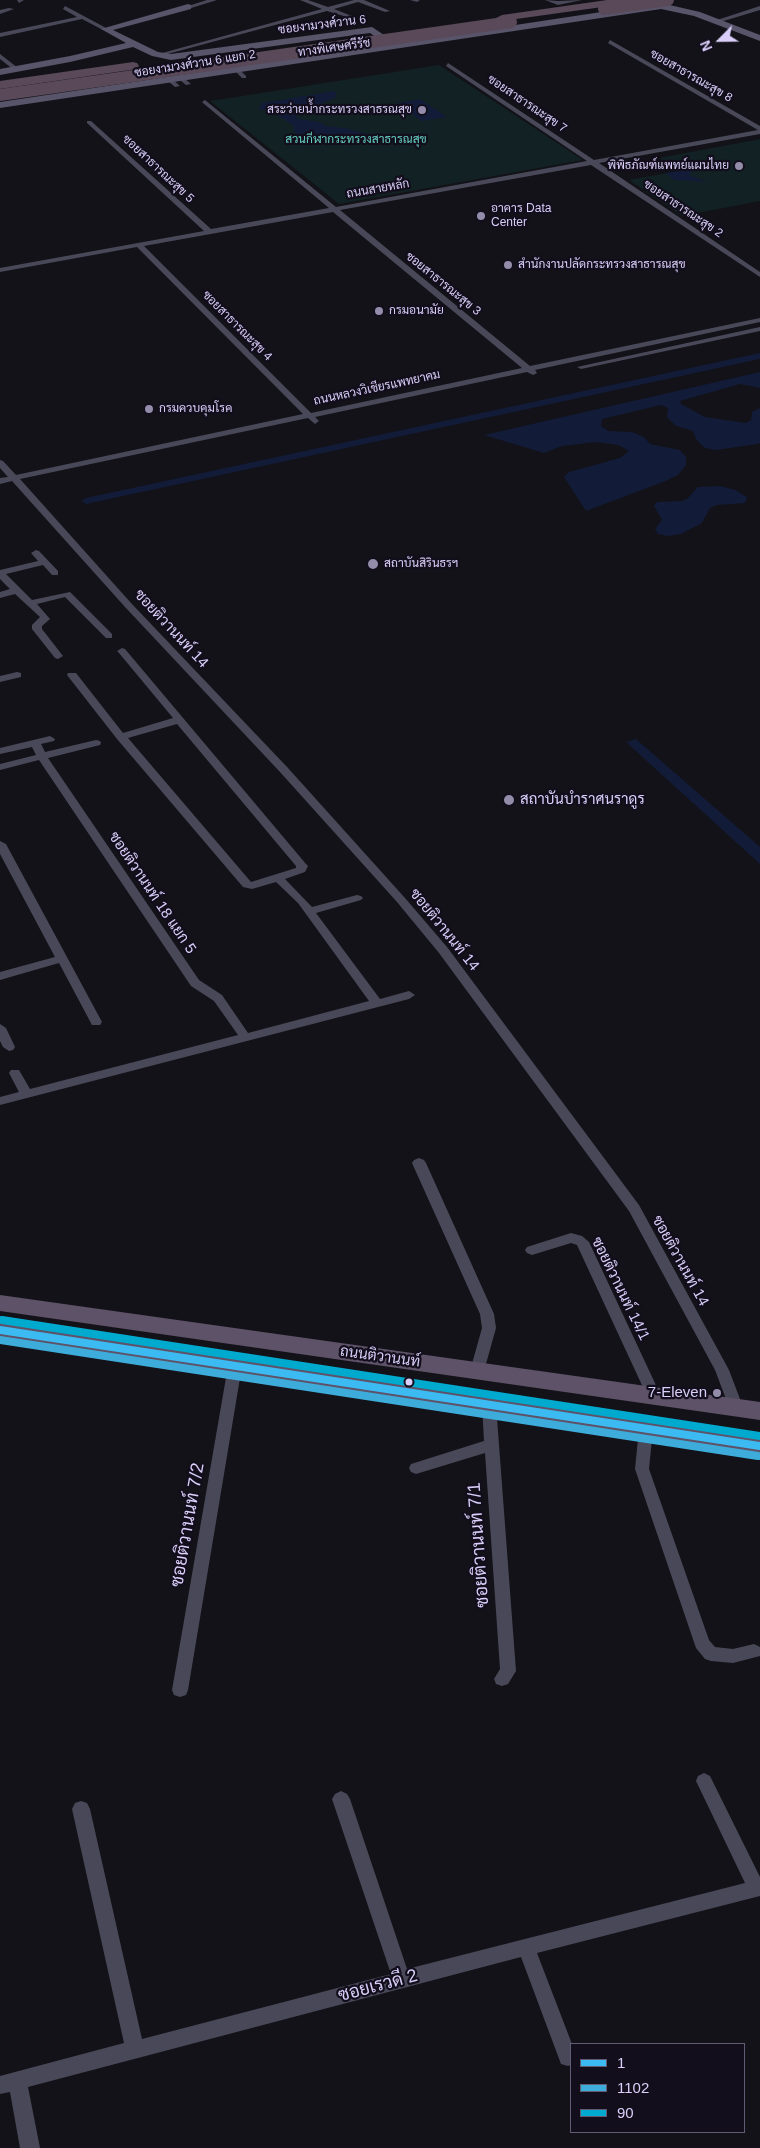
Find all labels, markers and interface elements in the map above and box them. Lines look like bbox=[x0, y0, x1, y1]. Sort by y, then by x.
street label: ซอยงามวงศ์วาน 6 bbox=[277, 12, 367, 38]
north arrow bbox=[695, 15, 745, 65]
street label: ทางพิเศษศรีรัช bbox=[297, 36, 371, 60]
text: N bbox=[697, 38, 716, 54]
street label: ซอยงามวงศ์วาน 6 แยก 2 bbox=[133, 47, 257, 81]
street label: ซอยสาธารณะสุข 8 bbox=[647, 47, 735, 105]
street label: ซอยสาธารณะสุข 7 bbox=[485, 72, 569, 136]
place label: สระว่ายน้ำกระทรวงสาธรณสุข bbox=[267, 103, 412, 117]
marker: สระว่ายน้ำกระทรวงสาธรณสุข bbox=[416, 104, 428, 116]
street label: ซอยสาธารณะสุข 5 bbox=[119, 132, 197, 206]
park label: สวนกีฬากระทรวงสาธารณสุข bbox=[285, 133, 427, 147]
place label: พิพิธภัณฑ์แพทย์แผนไทย bbox=[608, 159, 729, 173]
marker: พิพิธภัณฑ์แพทย์แผนไทย bbox=[733, 160, 745, 172]
street label: ถนนสายหลัก bbox=[346, 176, 410, 202]
street label: ซอยสาธารณะสุข 2 bbox=[641, 177, 725, 241]
place label: อาคาร Data Center bbox=[491, 202, 551, 230]
marker: อาคาร Data Center bbox=[475, 210, 487, 222]
street label: ซอยสาธารณะสุข 3 bbox=[402, 249, 484, 319]
place label: สำนักงานปลัดกระทรวงสาธารณสุข bbox=[518, 258, 686, 272]
marker: สำนักงานปลัดกระทรวงสาธารณสุข bbox=[502, 259, 514, 271]
street label: ซอยสาธารณะสุข 4 bbox=[199, 288, 275, 364]
place label: กรมอนามัย bbox=[389, 304, 444, 318]
marker: กรมอนามัย bbox=[373, 305, 385, 317]
street label: ถนนหลวงวิเชียรแพทยาคม bbox=[312, 368, 442, 408]
place label: กรมควบคุมโรค bbox=[159, 402, 232, 416]
marker: กรมควบคุมโรค bbox=[143, 403, 155, 415]
marker: สถาบันสิรินธรฯ bbox=[366, 557, 380, 571]
place label: สถาบันสิรินธรฯ bbox=[384, 557, 458, 571]
street label: ซอยติวานนท์ 14 bbox=[130, 586, 212, 672]
place label: สถาบันบำราศนราดูร bbox=[520, 791, 645, 809]
marker: สถาบันบำราศนราดูร bbox=[502, 793, 516, 807]
street label: ซอยติวานนท์ 18 แยก 5 bbox=[105, 829, 199, 957]
street label: ซอยติวานนท์ 14 bbox=[405, 885, 483, 975]
street label: ซอยติวานนท์ 14 bbox=[648, 1213, 712, 1309]
street label: ซอยติวานนท์ 14/1 bbox=[587, 1234, 653, 1344]
street label: ถนนติวานนท์ bbox=[339, 1342, 421, 1372]
unlabelled marker bbox=[404, 1377, 414, 1387]
place label: 7-Eleven bbox=[648, 1384, 707, 1402]
marker: 7-Eleven bbox=[711, 1387, 723, 1399]
street label: ซอยติวานนท์ 7/2 bbox=[166, 1461, 210, 1589]
street label: ซอยติวานนท์ 7/1 bbox=[464, 1482, 494, 1608]
street label: ซอยเรวดี 2 bbox=[336, 1965, 420, 2007]
legend bbox=[570, 2043, 745, 2133]
text: 1 bbox=[617, 2054, 625, 2071]
text: 1102 bbox=[617, 2079, 649, 2096]
text: 90 bbox=[617, 2104, 634, 2121]

